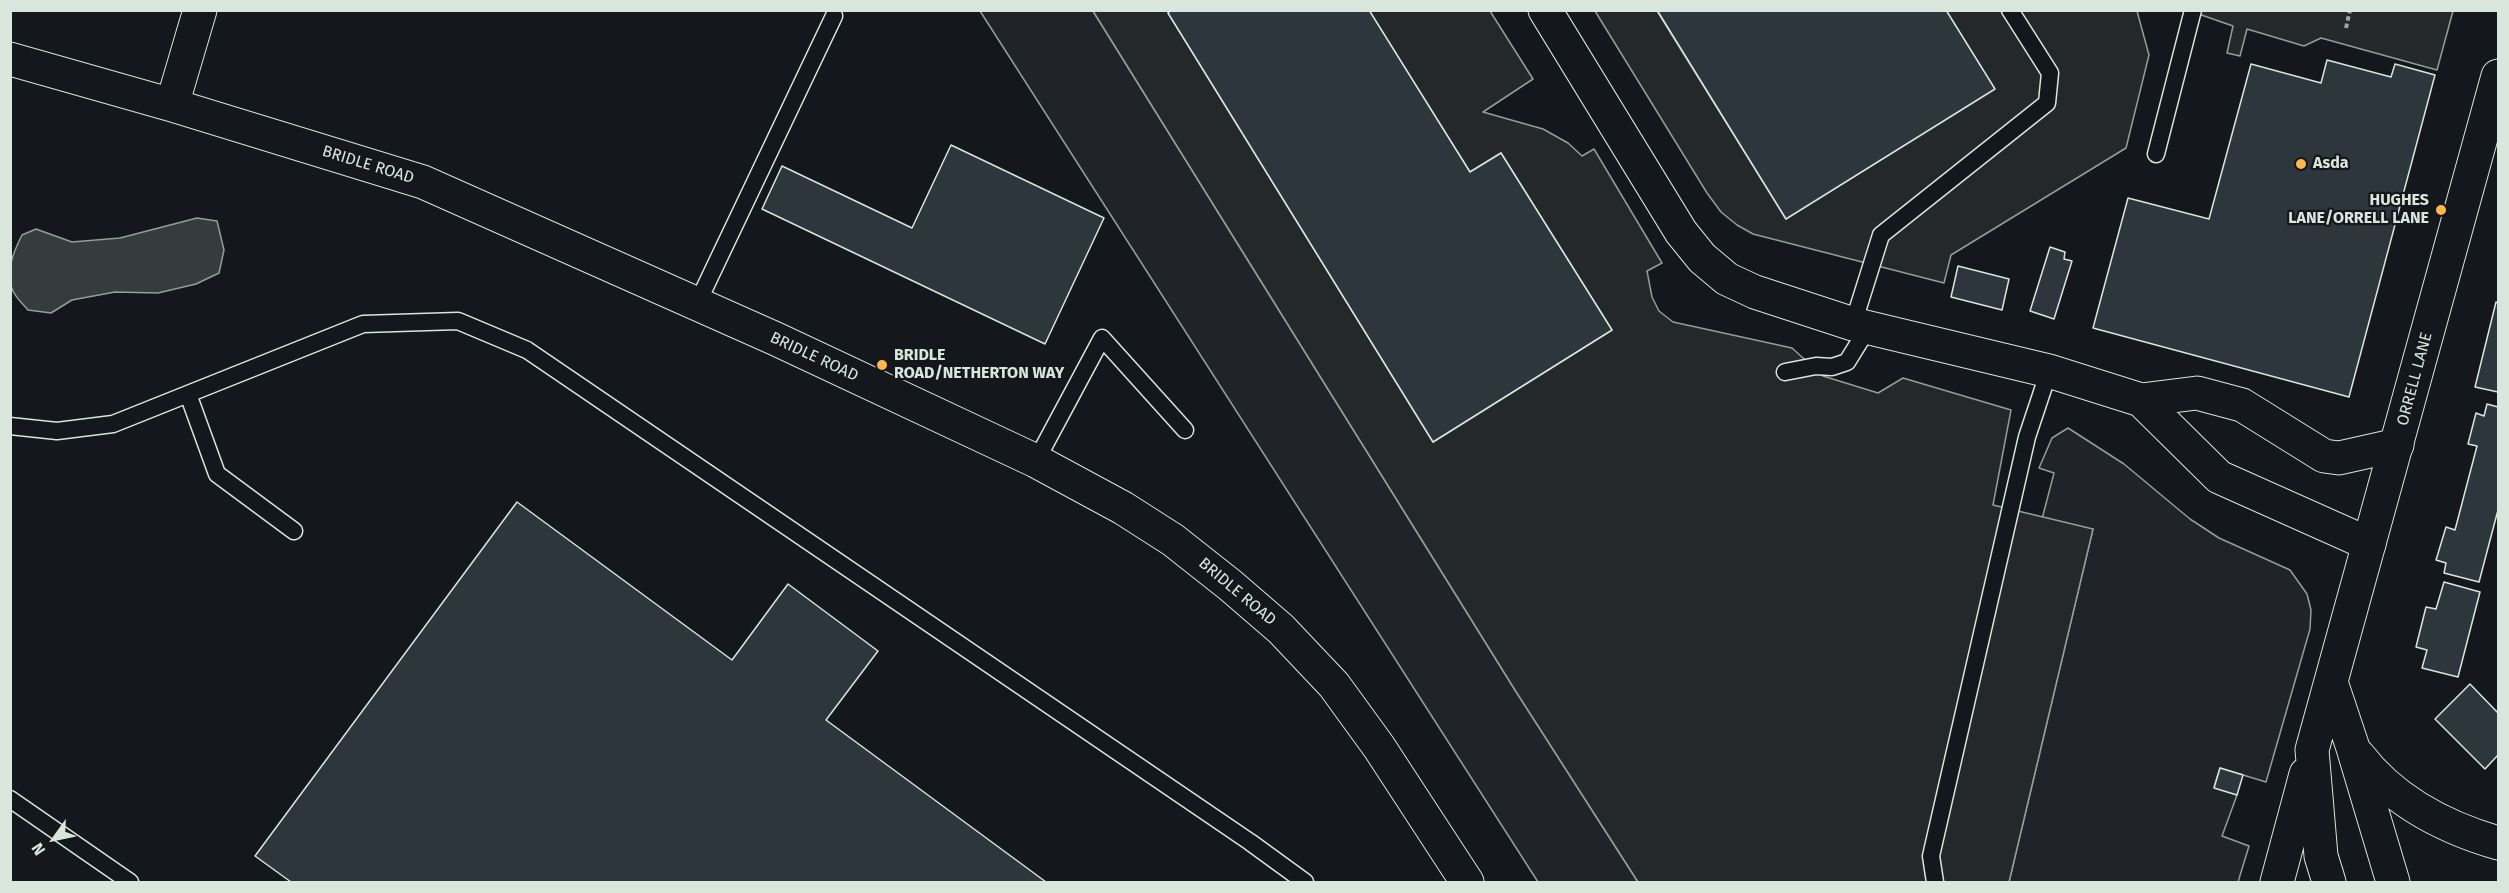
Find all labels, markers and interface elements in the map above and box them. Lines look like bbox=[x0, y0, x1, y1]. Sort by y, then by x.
street label: BRIDLE ROAD bbox=[320, 142, 416, 188]
place label: Asda bbox=[2313, 154, 2349, 174]
marker: Asda bbox=[2294, 157, 2308, 171]
place label: HUGHES LANE/ORRELL LANE bbox=[2288, 191, 2429, 229]
marker: HUGHES LANE/ORRELL LANE bbox=[2434, 203, 2448, 217]
street label: BRIDLE ROAD bbox=[767, 328, 861, 386]
street label: ORRELL LANE bbox=[2393, 330, 2437, 428]
place label: BRIDLE ROAD/NETHERTON WAY bbox=[894, 346, 1064, 384]
marker: BRIDLE ROAD/NETHERTON WAY bbox=[875, 358, 889, 372]
street label: BRIDLE ROAD bbox=[1194, 554, 1280, 630]
north arrow bbox=[24, 809, 84, 869]
text: N bbox=[28, 839, 49, 859]

